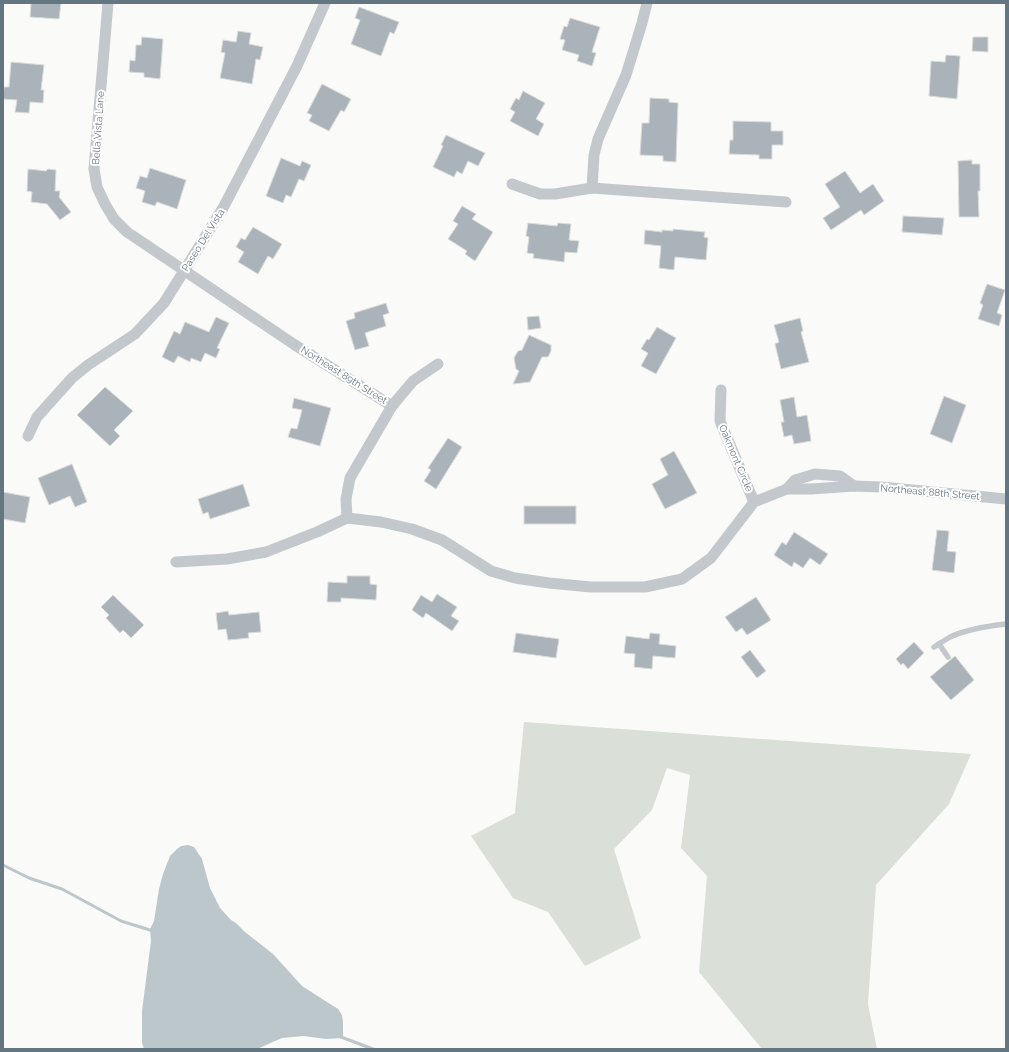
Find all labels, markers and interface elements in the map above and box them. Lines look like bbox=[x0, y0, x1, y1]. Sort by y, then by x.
street label: Bella Vista Lane bbox=[90, 91, 106, 165]
street label: Paseo Del Vista bbox=[180, 207, 226, 273]
street label: Northeast 89th Street bbox=[299, 344, 390, 406]
street label: Oakmont Circle bbox=[717, 423, 755, 493]
street label: Northeast 88th Street bbox=[880, 482, 981, 502]

